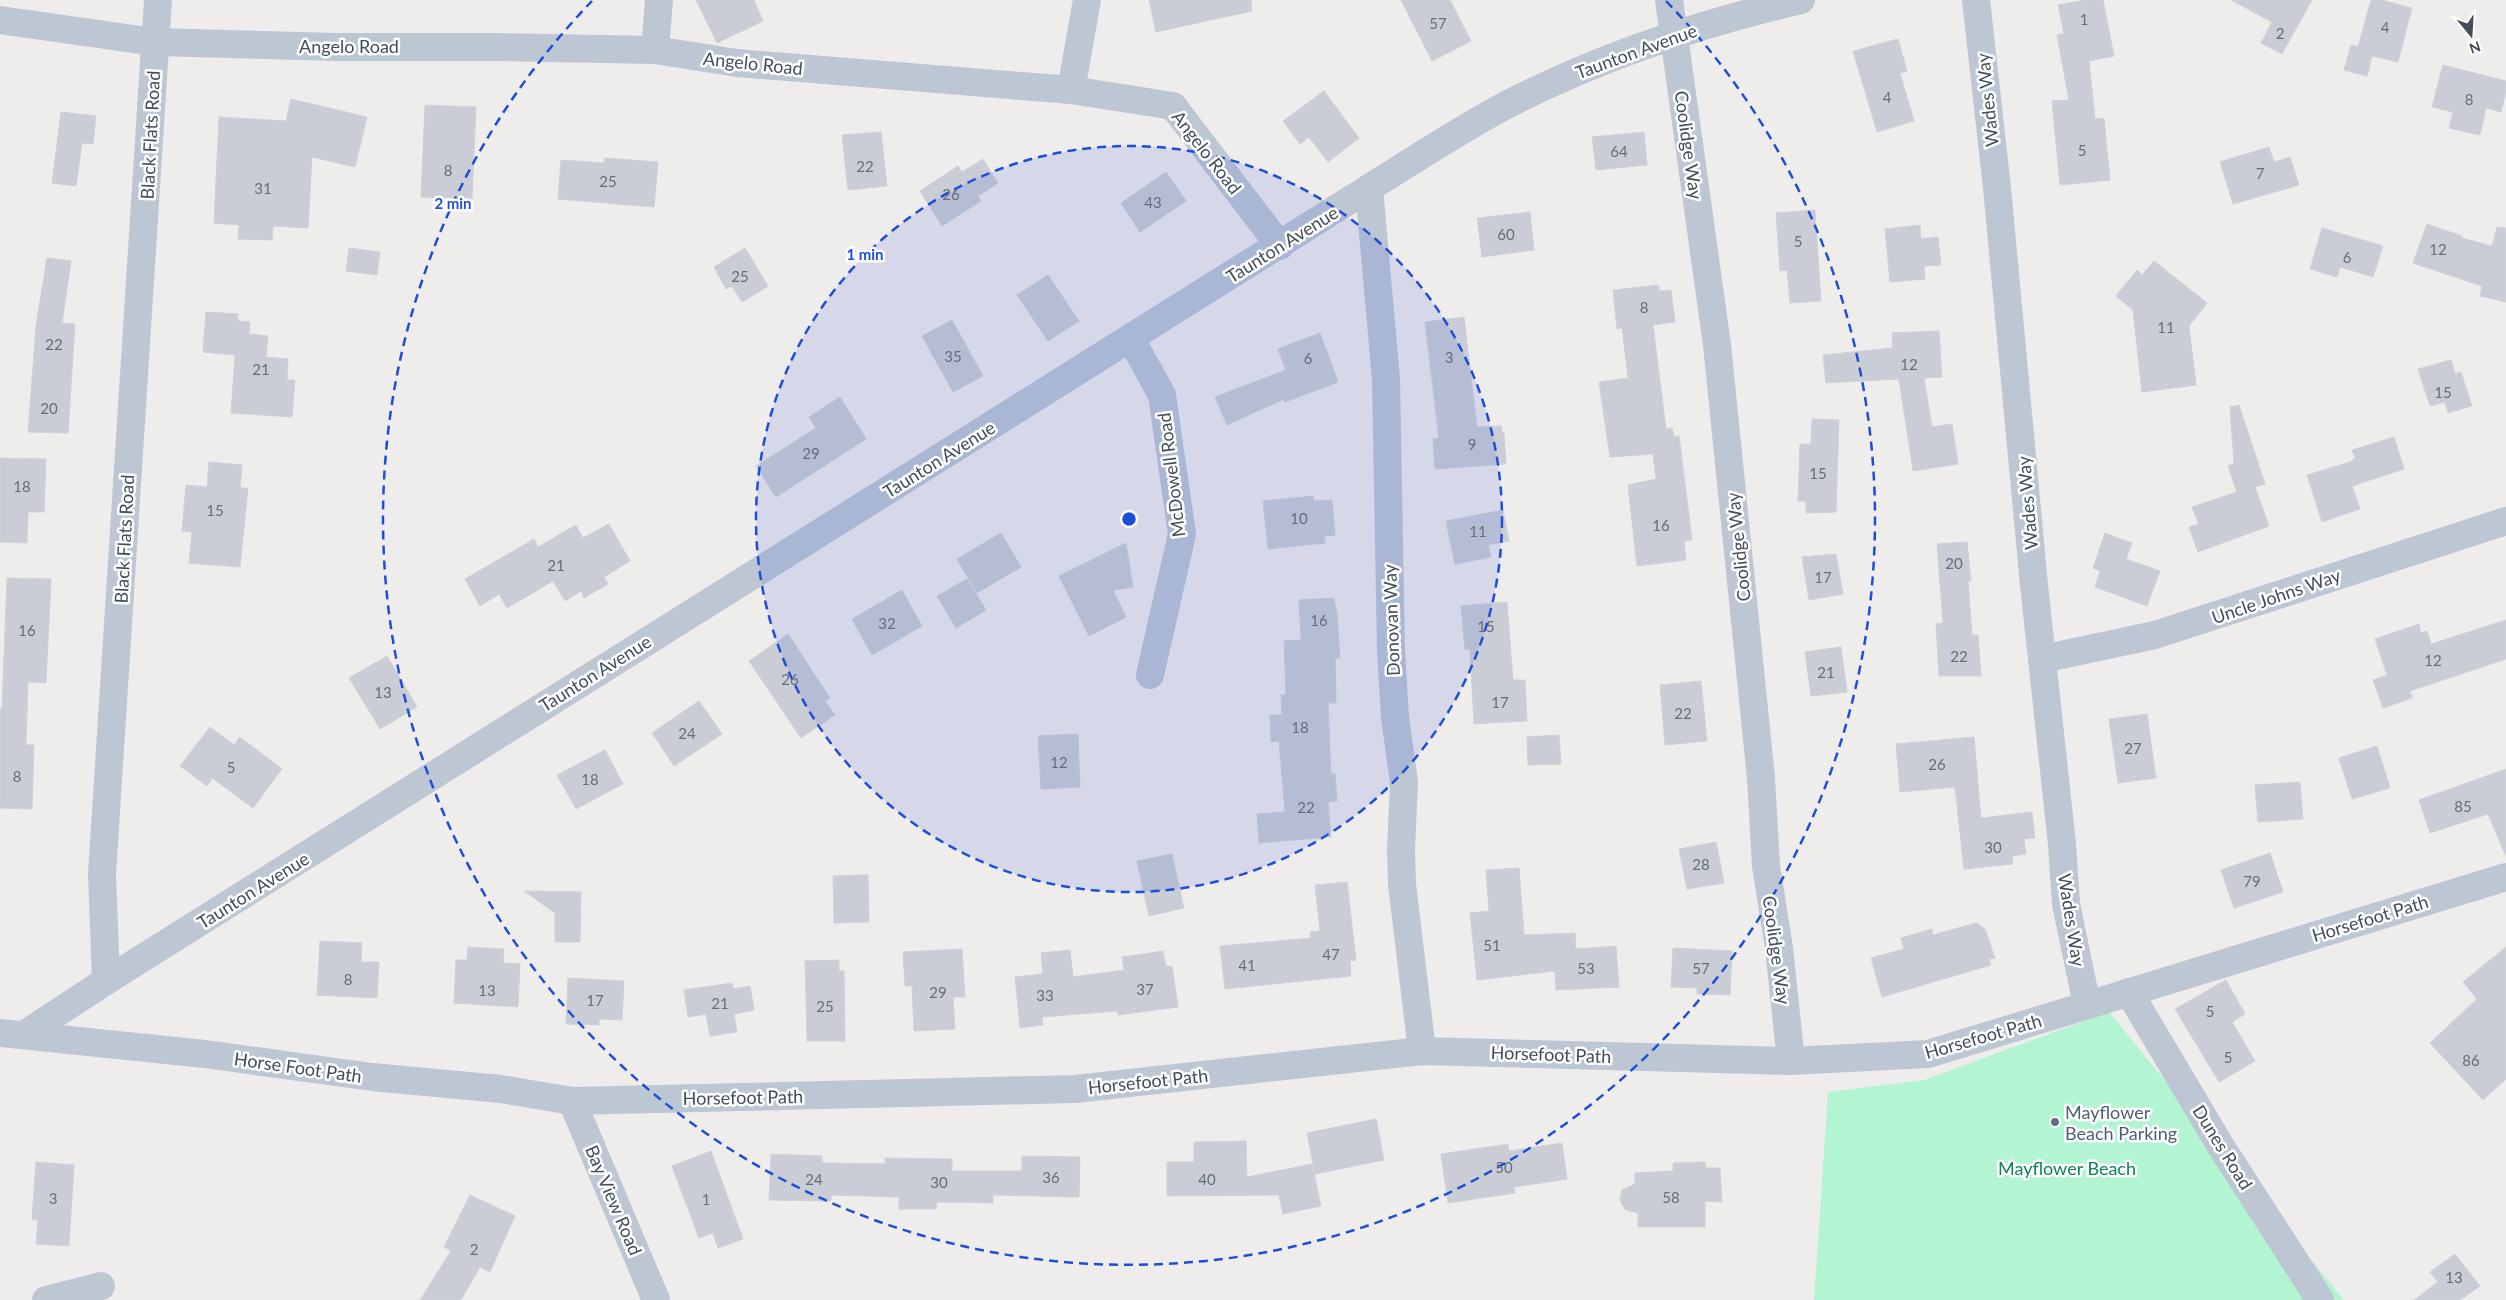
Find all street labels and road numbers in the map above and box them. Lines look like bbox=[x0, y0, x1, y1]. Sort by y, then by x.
street label: Taunton Avenue bbox=[1572, 19, 1700, 83]
street label: Angelo Road bbox=[299, 35, 399, 57]
street label: Angelo Road bbox=[702, 47, 804, 79]
street label: Wades Way bbox=[1971, 51, 2003, 148]
street label: Black Flats Road bbox=[136, 70, 164, 200]
street label: Coolidge Way bbox=[1670, 89, 1708, 202]
street label: Angelo Road bbox=[1168, 106, 1246, 198]
street label: Taunton Avenue bbox=[1222, 201, 1342, 287]
street label: McDowell Road bbox=[1152, 412, 1190, 538]
street label: Taunton Avenue bbox=[879, 416, 999, 502]
street label: Wades Way bbox=[2012, 455, 2042, 551]
street label: Black Flats Road bbox=[110, 474, 138, 604]
street label: Coolidge Way bbox=[1721, 491, 1755, 603]
street label: Donovan Way bbox=[1378, 563, 1404, 676]
street label: Uncle Johns Way bbox=[2209, 563, 2344, 628]
street label: Taunton Avenue bbox=[535, 630, 655, 716]
street label: Taunton Avenue bbox=[193, 847, 313, 933]
street label: Wades Way bbox=[2054, 872, 2090, 969]
street label: Horsefoot Path bbox=[2309, 890, 2431, 946]
street label: Coolidge Way bbox=[1758, 894, 1796, 1007]
street label: Horsefoot Path bbox=[1922, 1009, 2044, 1063]
street label: Horsefoot Path bbox=[1490, 1041, 1612, 1067]
street label: Horse Foot Path bbox=[233, 1047, 363, 1087]
street label: Horsefoot Path bbox=[1087, 1064, 1209, 1098]
street label: Horsefoot Path bbox=[683, 1085, 803, 1109]
street label: Dunes Road bbox=[2188, 1101, 2258, 1193]
street label: Bay View Road bbox=[581, 1142, 647, 1258]

